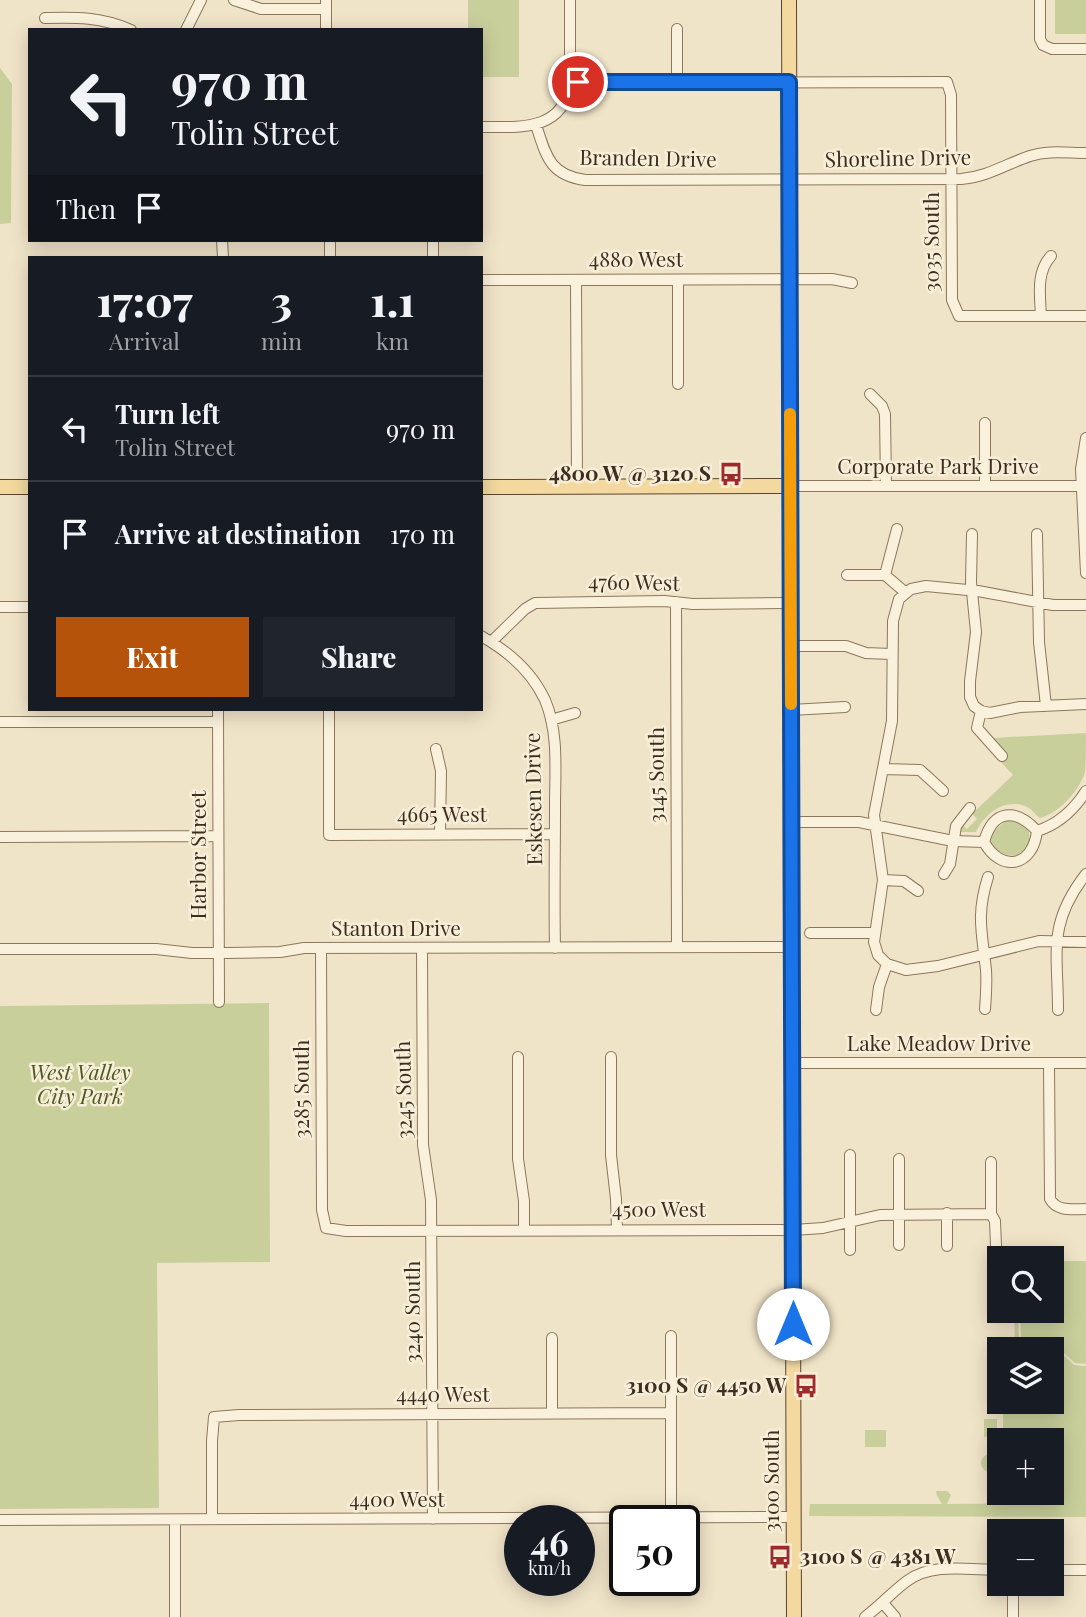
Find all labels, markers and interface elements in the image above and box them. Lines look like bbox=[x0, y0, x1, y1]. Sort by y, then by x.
text: 970 m bbox=[171, 47, 308, 112]
pin bbox=[548, 52, 608, 112]
icon: left bbox=[56, 56, 147, 147]
icon: arrive bbox=[559, 63, 597, 101]
text: Tolin Street bbox=[171, 110, 338, 153]
street label: Branden Drive bbox=[579, 142, 717, 172]
street label: Shoreline Drive bbox=[824, 142, 972, 172]
icon: arrive bbox=[130, 189, 168, 227]
text: Then bbox=[56, 191, 116, 226]
street label: 3035 South bbox=[916, 191, 944, 292]
street label: 4880 West bbox=[589, 244, 684, 272]
text: 17:07 bbox=[96, 272, 193, 328]
text: 3 bbox=[271, 272, 292, 328]
text: 1.1 bbox=[370, 272, 415, 328]
text: Arrival bbox=[109, 325, 180, 356]
text: min bbox=[261, 325, 302, 356]
text: km bbox=[376, 325, 409, 356]
text: Turn left bbox=[115, 396, 220, 431]
icon: left bbox=[56, 410, 94, 448]
text: 970 m bbox=[386, 411, 455, 446]
text: Tolin Street bbox=[115, 431, 235, 462]
street label: Corporate Park Drive bbox=[837, 451, 1039, 479]
place label: 4800 W @ 3120 S bbox=[549, 458, 711, 486]
bus stop icon: 4800 W @ 3120 S bbox=[717, 460, 745, 488]
icon: arrive bbox=[56, 515, 94, 553]
text: Arrive at destination bbox=[115, 516, 361, 551]
text: 170 m bbox=[390, 516, 455, 551]
street label: 4760 West bbox=[588, 566, 681, 596]
button: Exit bbox=[56, 617, 249, 697]
button: Share bbox=[263, 617, 455, 697]
street label: 3145 South bbox=[641, 726, 669, 823]
street label: Eskesen Drive bbox=[517, 732, 547, 866]
street label: Harbor Street bbox=[183, 790, 211, 920]
street label: 4665 West bbox=[397, 799, 488, 827]
street label: Stanton Drive bbox=[331, 913, 461, 941]
street label: Lake Meadow Drive bbox=[847, 1028, 1031, 1056]
street label: 3285 South bbox=[286, 1039, 314, 1138]
street label: 3245 South bbox=[387, 1040, 417, 1139]
park label: West Valley City Park bbox=[29, 1057, 131, 1109]
street label: 4500 West bbox=[612, 1194, 706, 1222]
map controls bbox=[987, 1246, 1064, 1596]
button: search bbox=[987, 1246, 1064, 1323]
street label: 3240 South bbox=[397, 1260, 425, 1363]
position arrow bbox=[756, 1287, 830, 1361]
button: layers bbox=[987, 1337, 1064, 1414]
place label: 3100 S @ 4450 W bbox=[626, 1370, 787, 1398]
bus stop icon: 3100 S @ 4450 W bbox=[792, 1372, 820, 1400]
street label: 4440 West bbox=[396, 1379, 490, 1407]
button: + bbox=[987, 1428, 1064, 1505]
street label: 3100 South bbox=[756, 1429, 784, 1532]
street label: 4400 West bbox=[349, 1484, 445, 1512]
speed limit sign: 50 bbox=[609, 1505, 700, 1596]
text: 46 bbox=[530, 1518, 569, 1565]
button: − bbox=[987, 1519, 1064, 1596]
place label: 3100 S @ 4381 W bbox=[800, 1541, 956, 1569]
bus stop icon: 3100 S @ 4381 W bbox=[766, 1543, 794, 1571]
text: km/h bbox=[528, 1556, 571, 1580]

